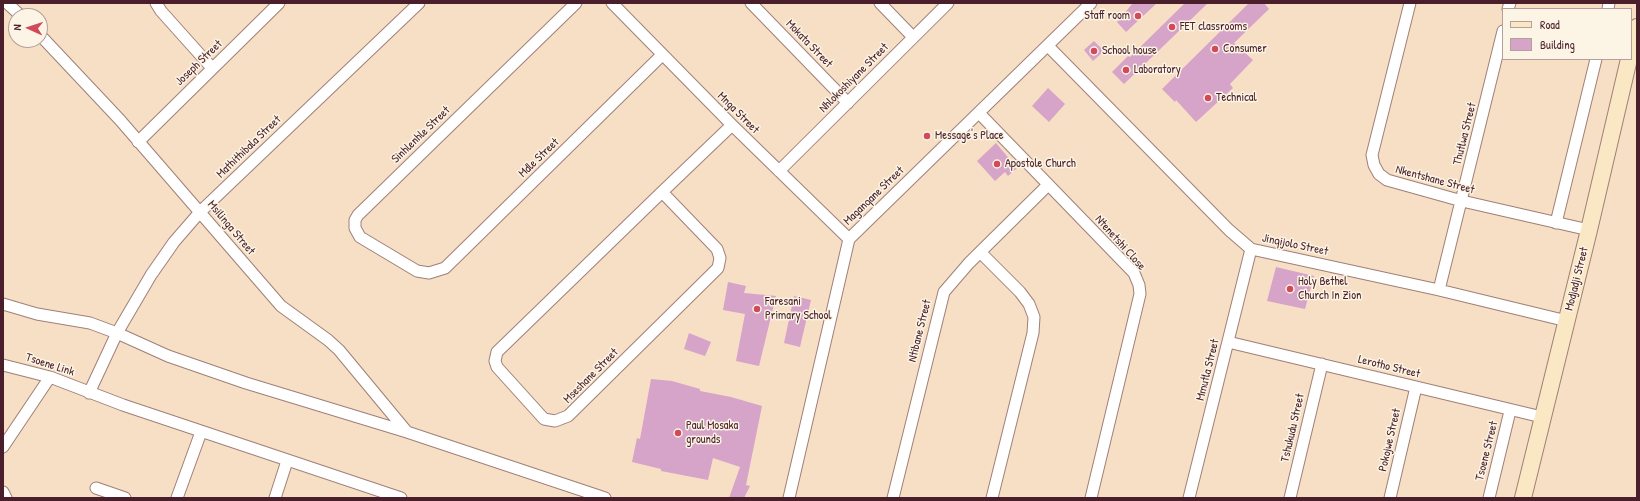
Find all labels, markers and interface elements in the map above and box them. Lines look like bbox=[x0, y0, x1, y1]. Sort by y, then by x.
north arrow bbox=[8, 8, 48, 48]
legend bbox=[1502, 8, 1632, 60]
place label: Staff room bbox=[1084, 9, 1130, 23]
marker: Staff room bbox=[1133, 11, 1143, 21]
text: Road bbox=[1540, 16, 1560, 33]
street label: Mokata Street bbox=[783, 17, 835, 71]
place label: FET classrooms bbox=[1180, 20, 1247, 34]
marker: FET classrooms bbox=[1167, 22, 1177, 32]
text: N bbox=[10, 24, 24, 31]
text: Building bbox=[1540, 36, 1575, 53]
street label: Joseph Street bbox=[173, 37, 225, 89]
street label: Nhlokoshiyane Street bbox=[816, 40, 892, 116]
place label: Consumer bbox=[1223, 42, 1267, 56]
place label: School house bbox=[1102, 44, 1157, 58]
marker: Consumer bbox=[1210, 44, 1220, 54]
marker: School house bbox=[1089, 46, 1099, 56]
place label: Laboratory bbox=[1134, 63, 1181, 77]
marker: Laboratory bbox=[1121, 65, 1131, 75]
street label: Mnga Street bbox=[714, 89, 762, 137]
place label: Technical bbox=[1216, 91, 1257, 105]
marker: Technical bbox=[1203, 93, 1213, 103]
street label: Thutlwa Street bbox=[1450, 101, 1480, 167]
street label: Sinhlenhle Street bbox=[389, 104, 453, 166]
street label: Mathithibala Street bbox=[214, 113, 284, 181]
place label: Message's Place bbox=[935, 129, 1003, 143]
marker: Message's Place bbox=[922, 131, 932, 141]
street label: Mdle Street bbox=[516, 135, 562, 181]
place label: Apostole Church bbox=[1005, 157, 1076, 171]
marker: Apostole Church bbox=[992, 159, 1002, 169]
street label: Nkentshane Street bbox=[1394, 163, 1476, 197]
street label: Maganqane Street bbox=[841, 164, 907, 228]
street label: Msilinga Street bbox=[204, 198, 258, 258]
street label: Ntenetshi Close bbox=[1092, 213, 1148, 273]
street label: Jinqijolo Street bbox=[1261, 231, 1329, 259]
street label: Modjadji Street bbox=[1562, 246, 1592, 312]
place label: Holy Bethel Church In Zion bbox=[1298, 275, 1362, 303]
marker: Holy Bethel Church In Zion bbox=[1285, 284, 1295, 294]
place label: Faresani Primary School bbox=[765, 295, 831, 323]
street label: Ntibane Street bbox=[905, 298, 935, 364]
marker: Faresani Primary School bbox=[752, 304, 762, 314]
street label: Mmutla Street bbox=[1193, 338, 1223, 402]
street label: Mseshane Street bbox=[561, 346, 621, 406]
street label: Tsoene Link bbox=[24, 350, 76, 380]
street label: Lerotho Street bbox=[1357, 352, 1421, 382]
street label: Tshukudu Street bbox=[1278, 392, 1308, 464]
street label: Pokojwe Street bbox=[1376, 407, 1404, 473]
place label: Paul Mosaka grounds bbox=[686, 419, 738, 447]
street label: Tsoene Street bbox=[1473, 420, 1501, 482]
marker: Paul Mosaka grounds bbox=[673, 428, 683, 438]

